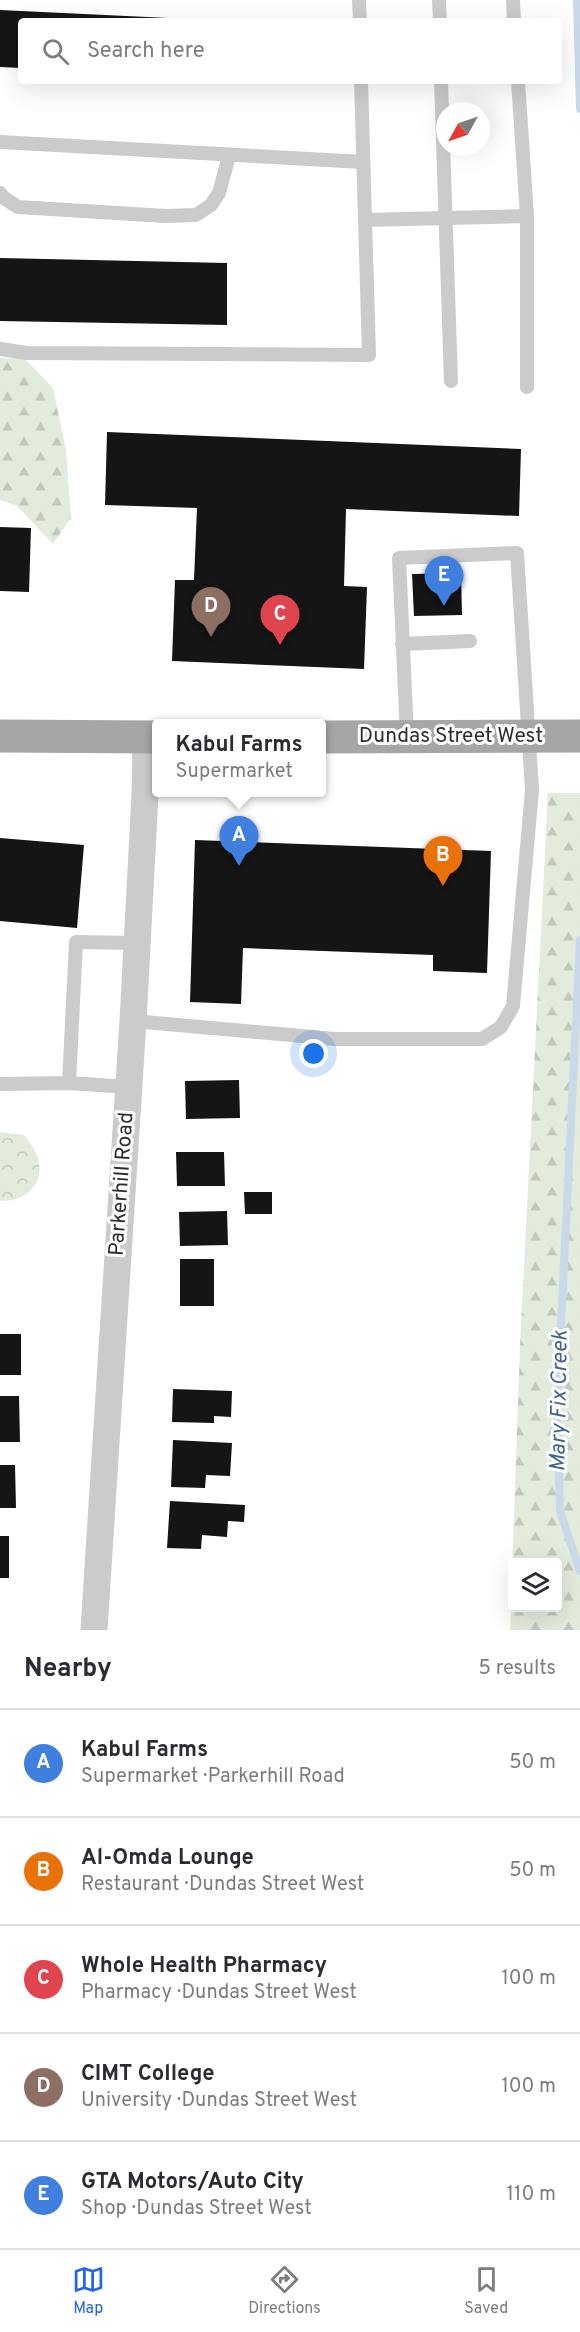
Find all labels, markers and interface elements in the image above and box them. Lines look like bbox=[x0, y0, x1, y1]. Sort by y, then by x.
search box bbox=[18, 18, 562, 84]
icon: search bbox=[39, 35, 72, 68]
text: Search here bbox=[87, 38, 205, 65]
north arrow bbox=[436, 102, 490, 156]
pin: E bbox=[424, 556, 464, 606]
pin: D bbox=[192, 588, 230, 637]
pin: C bbox=[260, 596, 300, 645]
popup bbox=[152, 719, 326, 797]
street label: Dundas Street West bbox=[359, 723, 543, 750]
text: Kabul Farms bbox=[176, 732, 302, 759]
text: Supermarket bbox=[176, 759, 293, 785]
pin: A bbox=[220, 816, 258, 866]
pin: B bbox=[424, 836, 462, 886]
your location bbox=[299, 1039, 328, 1068]
street label: Parkerhill Road bbox=[104, 1111, 140, 1257]
water label: Mary Fix Creek bbox=[545, 1329, 575, 1472]
map controls bbox=[508, 1558, 562, 1612]
button: layers bbox=[508, 1558, 562, 1612]
text: Nearby bbox=[24, 1653, 112, 1686]
text: 5 results bbox=[479, 1656, 556, 1682]
text: Kabul Farms bbox=[81, 1737, 208, 1764]
text: A bbox=[36, 1750, 51, 1776]
text: 50 m bbox=[509, 1750, 556, 1776]
text: Supermarket · Parkerhill Road bbox=[81, 1764, 345, 1790]
text: Al-Omda Lounge bbox=[81, 1845, 254, 1872]
text: B bbox=[37, 1858, 50, 1884]
text: 50 m bbox=[509, 1858, 556, 1884]
text: Restaurant · Dundas Street West bbox=[81, 1872, 364, 1898]
text: Whole Health Pharmacy bbox=[81, 1953, 327, 1980]
text: C bbox=[37, 1966, 50, 1992]
text: 100 m bbox=[501, 1966, 556, 1992]
text: Pharmacy · Dundas Street West bbox=[81, 1980, 357, 2006]
text: CIMT College bbox=[81, 2061, 215, 2088]
text: D bbox=[36, 2074, 51, 2100]
text: 100 m bbox=[501, 2074, 556, 2100]
text: University · Dundas Street West bbox=[81, 2088, 357, 2114]
text: GTA Motors/Auto City bbox=[81, 2169, 304, 2196]
text: E bbox=[37, 2182, 50, 2208]
text: 110 m bbox=[507, 2182, 556, 2208]
text: Shop · Dundas Street West bbox=[81, 2196, 312, 2222]
tab: Map bbox=[72, 2263, 105, 2319]
tab: Directions bbox=[248, 2263, 321, 2319]
tab: Saved bbox=[464, 2263, 508, 2319]

